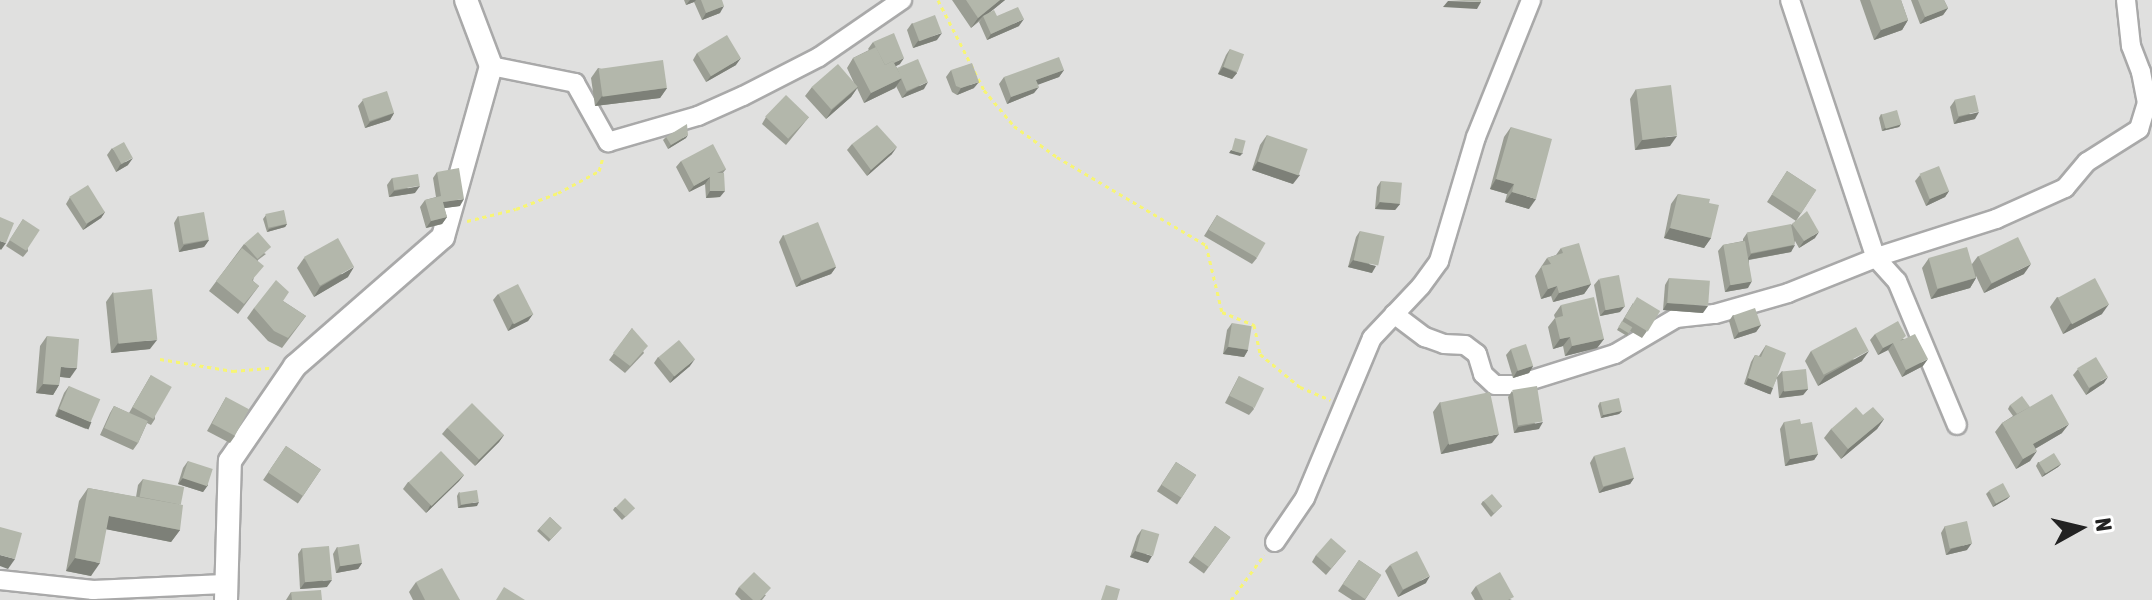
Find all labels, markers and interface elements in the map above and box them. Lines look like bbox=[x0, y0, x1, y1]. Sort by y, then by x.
north arrow bbox=[2040, 488, 2120, 568]
text: N bbox=[2090, 516, 2118, 533]

